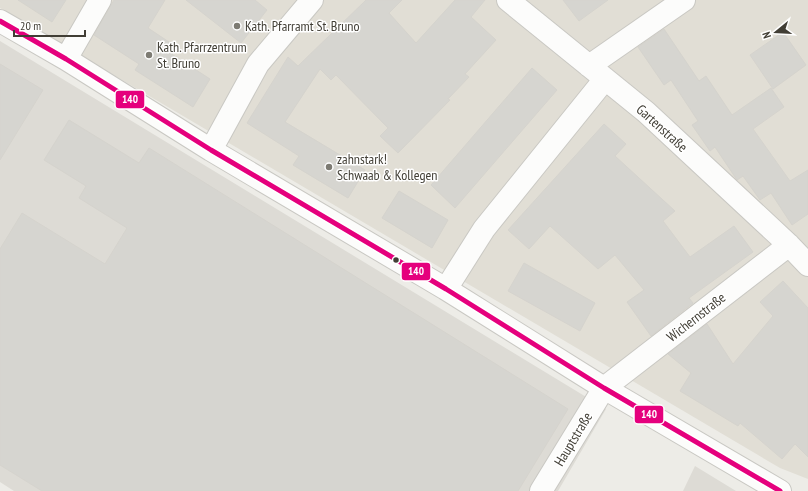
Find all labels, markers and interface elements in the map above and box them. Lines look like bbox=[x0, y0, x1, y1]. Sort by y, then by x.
scale bar bbox=[14, 12, 85, 38]
north arrow bbox=[756, 12, 796, 52]
place label: Kath. Pfarramt St. Bruno bbox=[245, 17, 360, 35]
text: 20 m bbox=[20, 18, 41, 33]
marker: Kath. Pfarramt St. Bruno bbox=[232, 21, 242, 31]
text: N bbox=[759, 30, 774, 40]
place label: Kath. Pfarrzentrum St. Bruno bbox=[157, 38, 247, 72]
marker: Kath. Pfarrzentrum St. Bruno bbox=[144, 50, 154, 60]
line badge: 140 bbox=[115, 90, 145, 109]
text: 140 bbox=[122, 92, 138, 106]
street label: Gartenstraße bbox=[633, 100, 692, 156]
place label: zahnstark! Schwaab & Kollegen bbox=[337, 150, 437, 184]
marker: zahnstark! Schwaab & Kollegen bbox=[324, 162, 334, 172]
unlabelled marker bbox=[391, 255, 401, 265]
line badge: 140 bbox=[401, 262, 431, 281]
text: 140 bbox=[408, 264, 424, 278]
street label: Wichernstraße bbox=[663, 288, 729, 346]
line badge: 140 bbox=[634, 405, 664, 424]
text: 140 bbox=[641, 407, 657, 421]
street label: Hauptstraße bbox=[550, 409, 596, 469]

